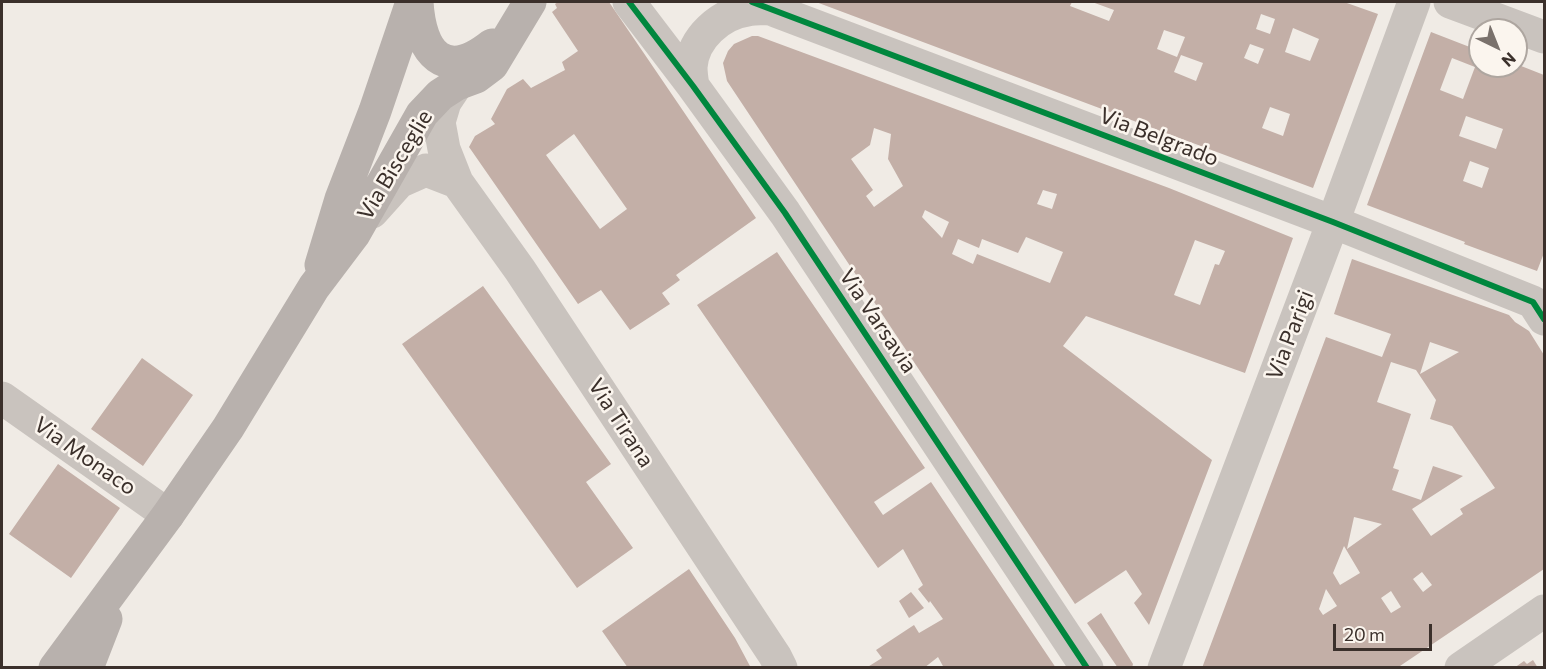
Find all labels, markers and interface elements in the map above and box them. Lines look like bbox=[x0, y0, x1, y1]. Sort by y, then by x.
north arrow bbox=[1468, 18, 1528, 78]
text: N bbox=[1498, 49, 1520, 71]
street label: Via Belgrado bbox=[1096, 102, 1222, 172]
street label: Via Bisceglie bbox=[352, 105, 438, 225]
street label: Via Varsavia bbox=[833, 264, 923, 378]
street label: Via Parigi bbox=[1261, 286, 1319, 384]
street label: Via Tirana bbox=[583, 374, 659, 472]
street label: Via Monaco bbox=[29, 411, 141, 501]
scale bar bbox=[1336, 612, 1435, 650]
text: 20 m bbox=[1344, 623, 1385, 645]

